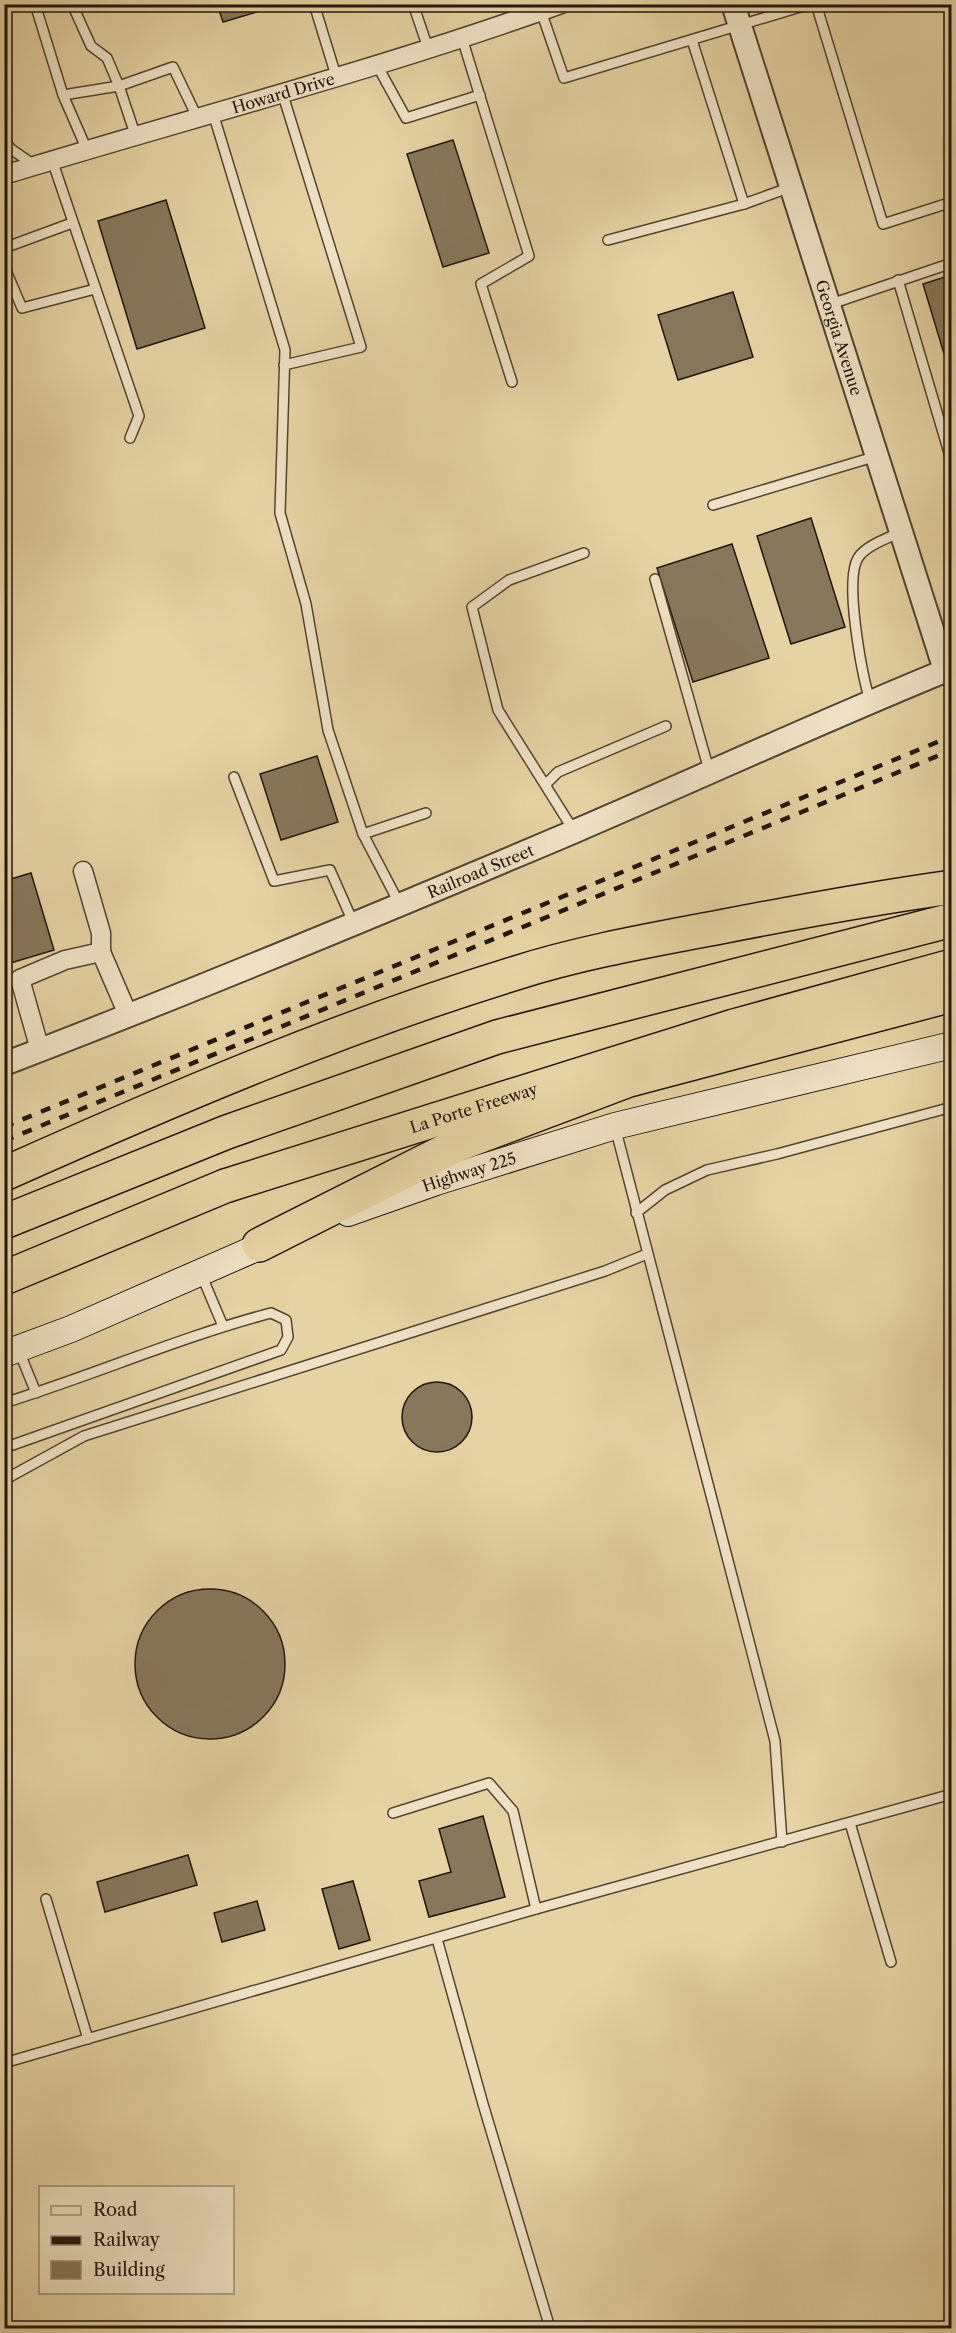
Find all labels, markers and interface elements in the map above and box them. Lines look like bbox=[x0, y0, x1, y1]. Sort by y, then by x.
street label: Howard Drive bbox=[229, 68, 337, 117]
street label: Georgia Avenue bbox=[811, 277, 867, 398]
street label: Railroad Street bbox=[424, 840, 537, 902]
street label: La Porte Freeway bbox=[407, 1078, 541, 1137]
street label: Highway 225 bbox=[420, 1148, 519, 1196]
legend bbox=[39, 2186, 234, 2294]
text: Road bbox=[93, 2199, 138, 2221]
text: Railway bbox=[93, 2229, 161, 2251]
text: Building bbox=[93, 2259, 165, 2281]

